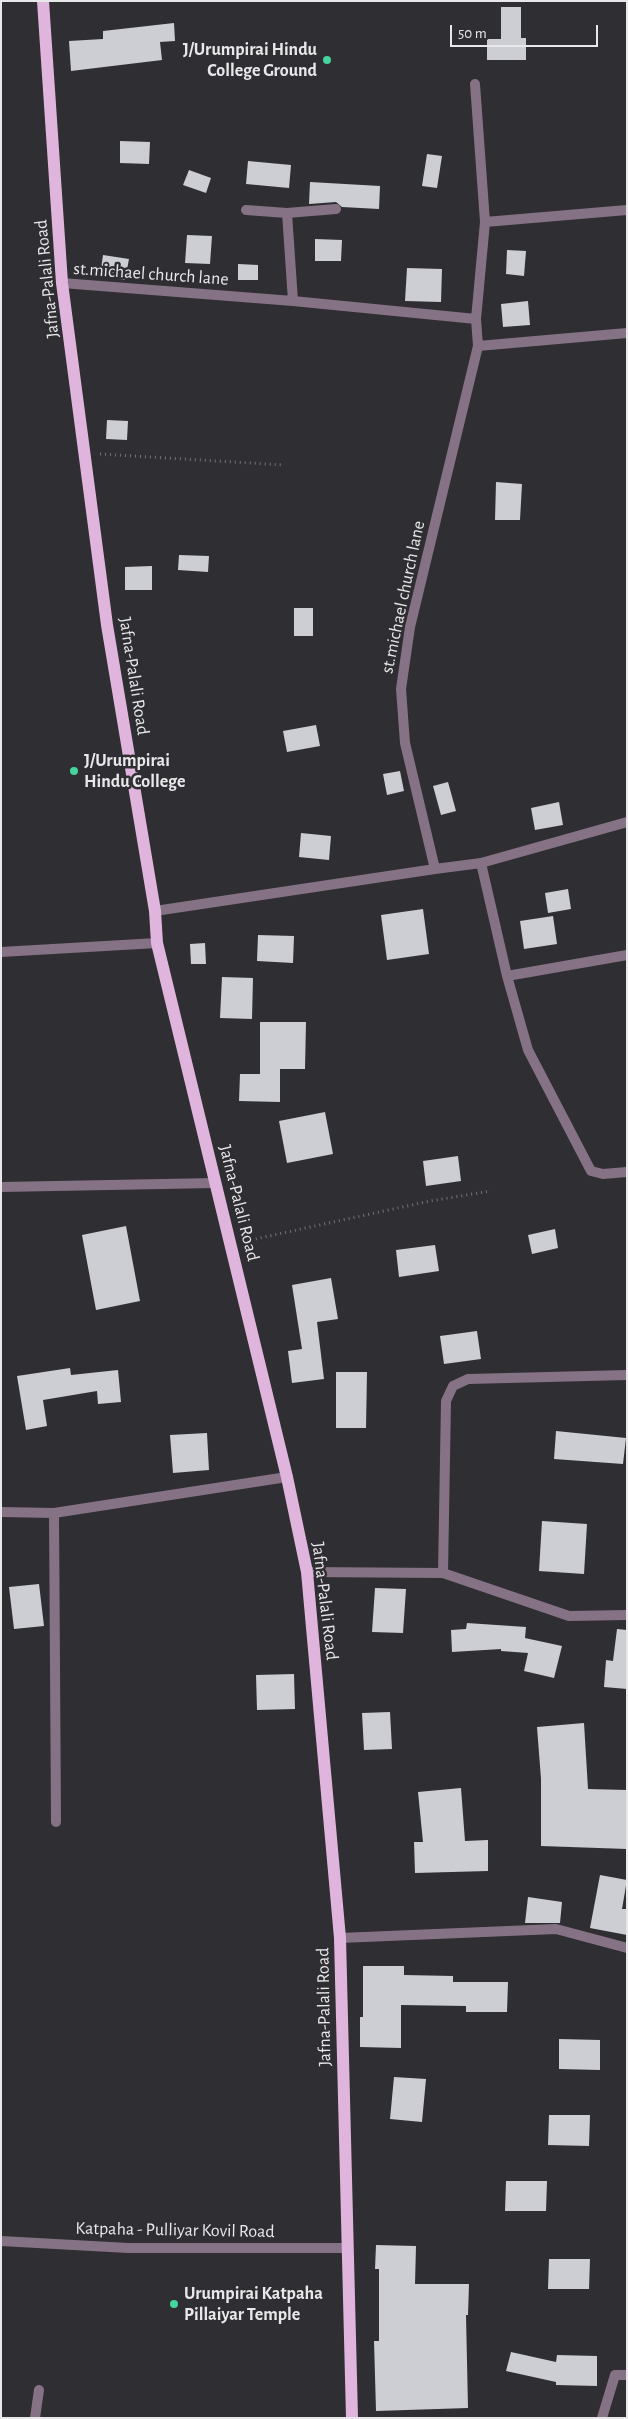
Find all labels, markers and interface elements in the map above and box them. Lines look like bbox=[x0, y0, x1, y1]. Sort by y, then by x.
scale bar bbox=[453, 15, 600, 47]
text: 50 m bbox=[458, 26, 487, 41]
place label: J/Urumpirai Hindu College Ground bbox=[183, 39, 317, 82]
marker: J/Urumpirai Hindu College Ground bbox=[321, 54, 333, 66]
street label: Jafna-Palali Road bbox=[30, 219, 64, 339]
street label: st.michael church lane bbox=[73, 258, 229, 290]
street label: st.michael church lane bbox=[376, 519, 430, 675]
street label: Jafna-Palali Road bbox=[114, 616, 154, 736]
place label: J/Urumpirai Hindu College bbox=[84, 750, 185, 792]
marker: J/Urumpirai Hindu College bbox=[68, 765, 80, 777]
street label: Jafna-Palali Road bbox=[214, 1143, 264, 1263]
street label: Jafna-Palali Road bbox=[307, 1541, 343, 1661]
street label: Jafna-Palali Road bbox=[312, 1947, 336, 2067]
street label: Katpaha - Pulliyar Kovil Road bbox=[75, 2217, 275, 2243]
place label: Urumpirai Katpaha Pillaiyar Temple bbox=[184, 2283, 323, 2326]
marker: Urumpirai Katpaha Pillaiyar Temple bbox=[168, 2298, 180, 2310]

